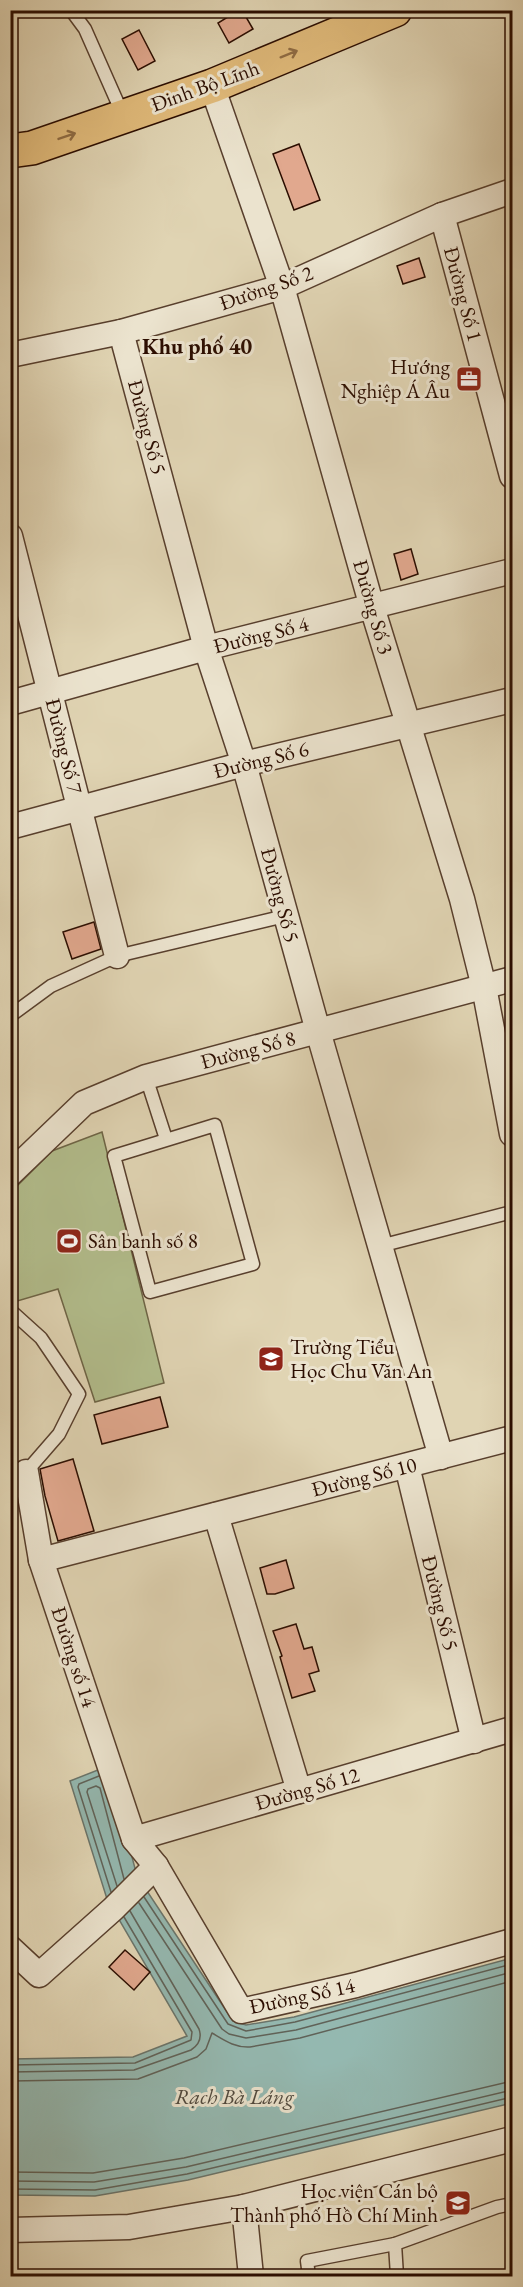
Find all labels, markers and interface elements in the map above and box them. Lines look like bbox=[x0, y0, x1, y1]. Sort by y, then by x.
one-way arrow bbox=[279, 48, 298, 59]
street label: Đinh Bộ Lĩnh bbox=[147, 53, 263, 118]
one-way arrow bbox=[57, 129, 76, 140]
street label: Đường Số 1 bbox=[438, 243, 489, 344]
street label: Đường Số 2 bbox=[216, 259, 316, 316]
district label: Khu phố 40 bbox=[142, 332, 252, 361]
place label: Hướng Nghiệp Á Âu bbox=[341, 353, 451, 404]
office icon: Hướng Nghiệp Á Âu bbox=[454, 364, 484, 394]
street label: Đường Số 5 bbox=[122, 376, 173, 477]
street label: Đường Số 3 bbox=[347, 556, 400, 657]
street label: Đường Số 4 bbox=[211, 609, 312, 659]
street label: Đường Số 7 bbox=[40, 696, 90, 797]
street label: Đường Số 6 bbox=[211, 735, 311, 784]
street label: Đường Số 5 bbox=[255, 844, 306, 945]
street label: Đường Số 8 bbox=[197, 1024, 298, 1075]
sports icon: Sân banh số 8 bbox=[54, 1226, 84, 1256]
place label: Sân banh số 8 bbox=[88, 1227, 198, 1254]
place label: Trường Tiểu Học Chu Văn An bbox=[290, 1333, 432, 1384]
school or university icon: Trường Tiểu Học Chu Văn An bbox=[256, 1344, 286, 1374]
street label: Đường Số 10 bbox=[309, 1450, 419, 1503]
street label: Đường Số 5 bbox=[416, 1553, 465, 1653]
street label: Đường số 14 bbox=[46, 1603, 104, 1711]
street label: Đường Số 12 bbox=[252, 1761, 362, 1816]
street label: Đường Số 14 bbox=[247, 1971, 358, 2020]
water label: Rạch Bà Láng bbox=[174, 2082, 294, 2111]
place label: Học viện Cán bộ Thành phố Hồ Chí Minh bbox=[230, 2177, 438, 2228]
school or university icon: Học viện Cán bộ Thành phố Hồ Chí Minh bbox=[443, 2188, 473, 2218]

